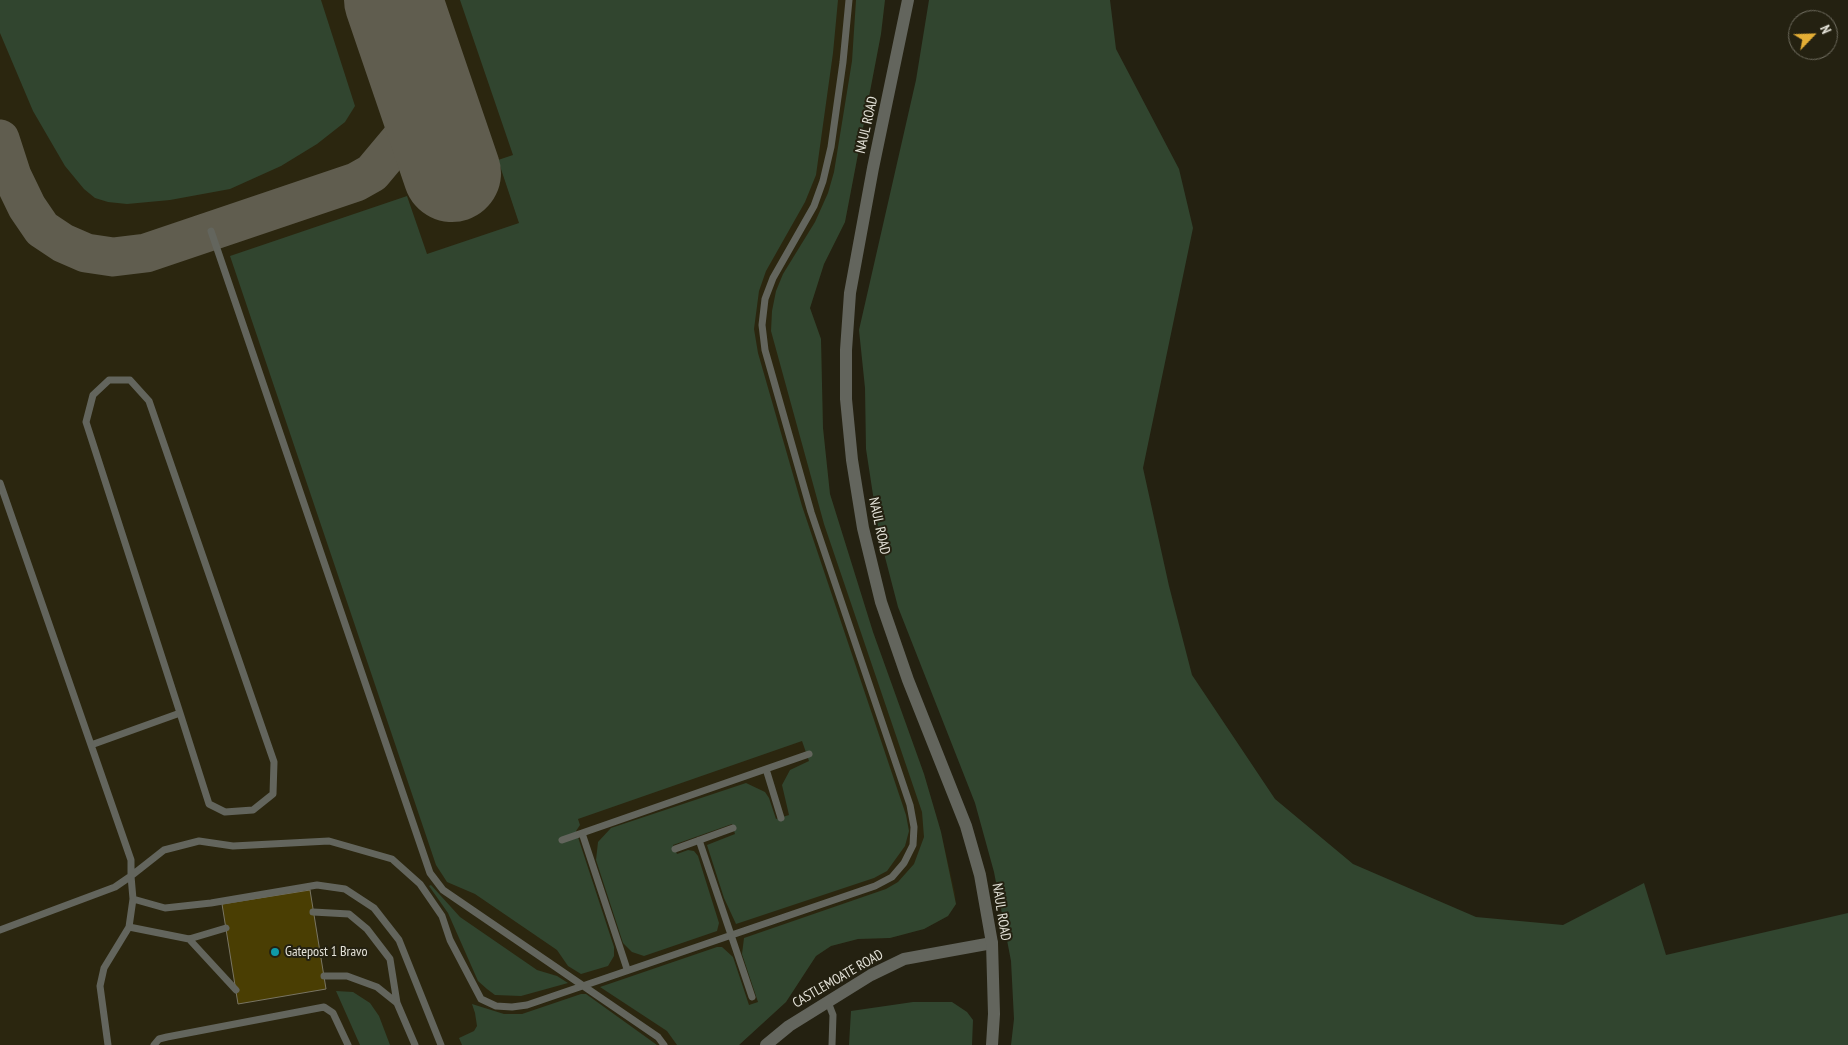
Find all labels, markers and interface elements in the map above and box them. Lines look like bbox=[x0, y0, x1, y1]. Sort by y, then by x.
north arrow bbox=[1788, 10, 1838, 60]
text: N bbox=[1816, 22, 1836, 36]
street label: NAUL ROAD bbox=[852, 95, 882, 155]
street label: NAUL ROAD bbox=[865, 496, 893, 556]
street label: NAUL ROAD bbox=[988, 882, 1014, 942]
place label: Gatepost 1 Bravo bbox=[285, 944, 367, 960]
marker: Gatepost 1 Bravo bbox=[269, 946, 281, 958]
street label: CASTLEMOATE ROAD bbox=[790, 946, 886, 1012]

